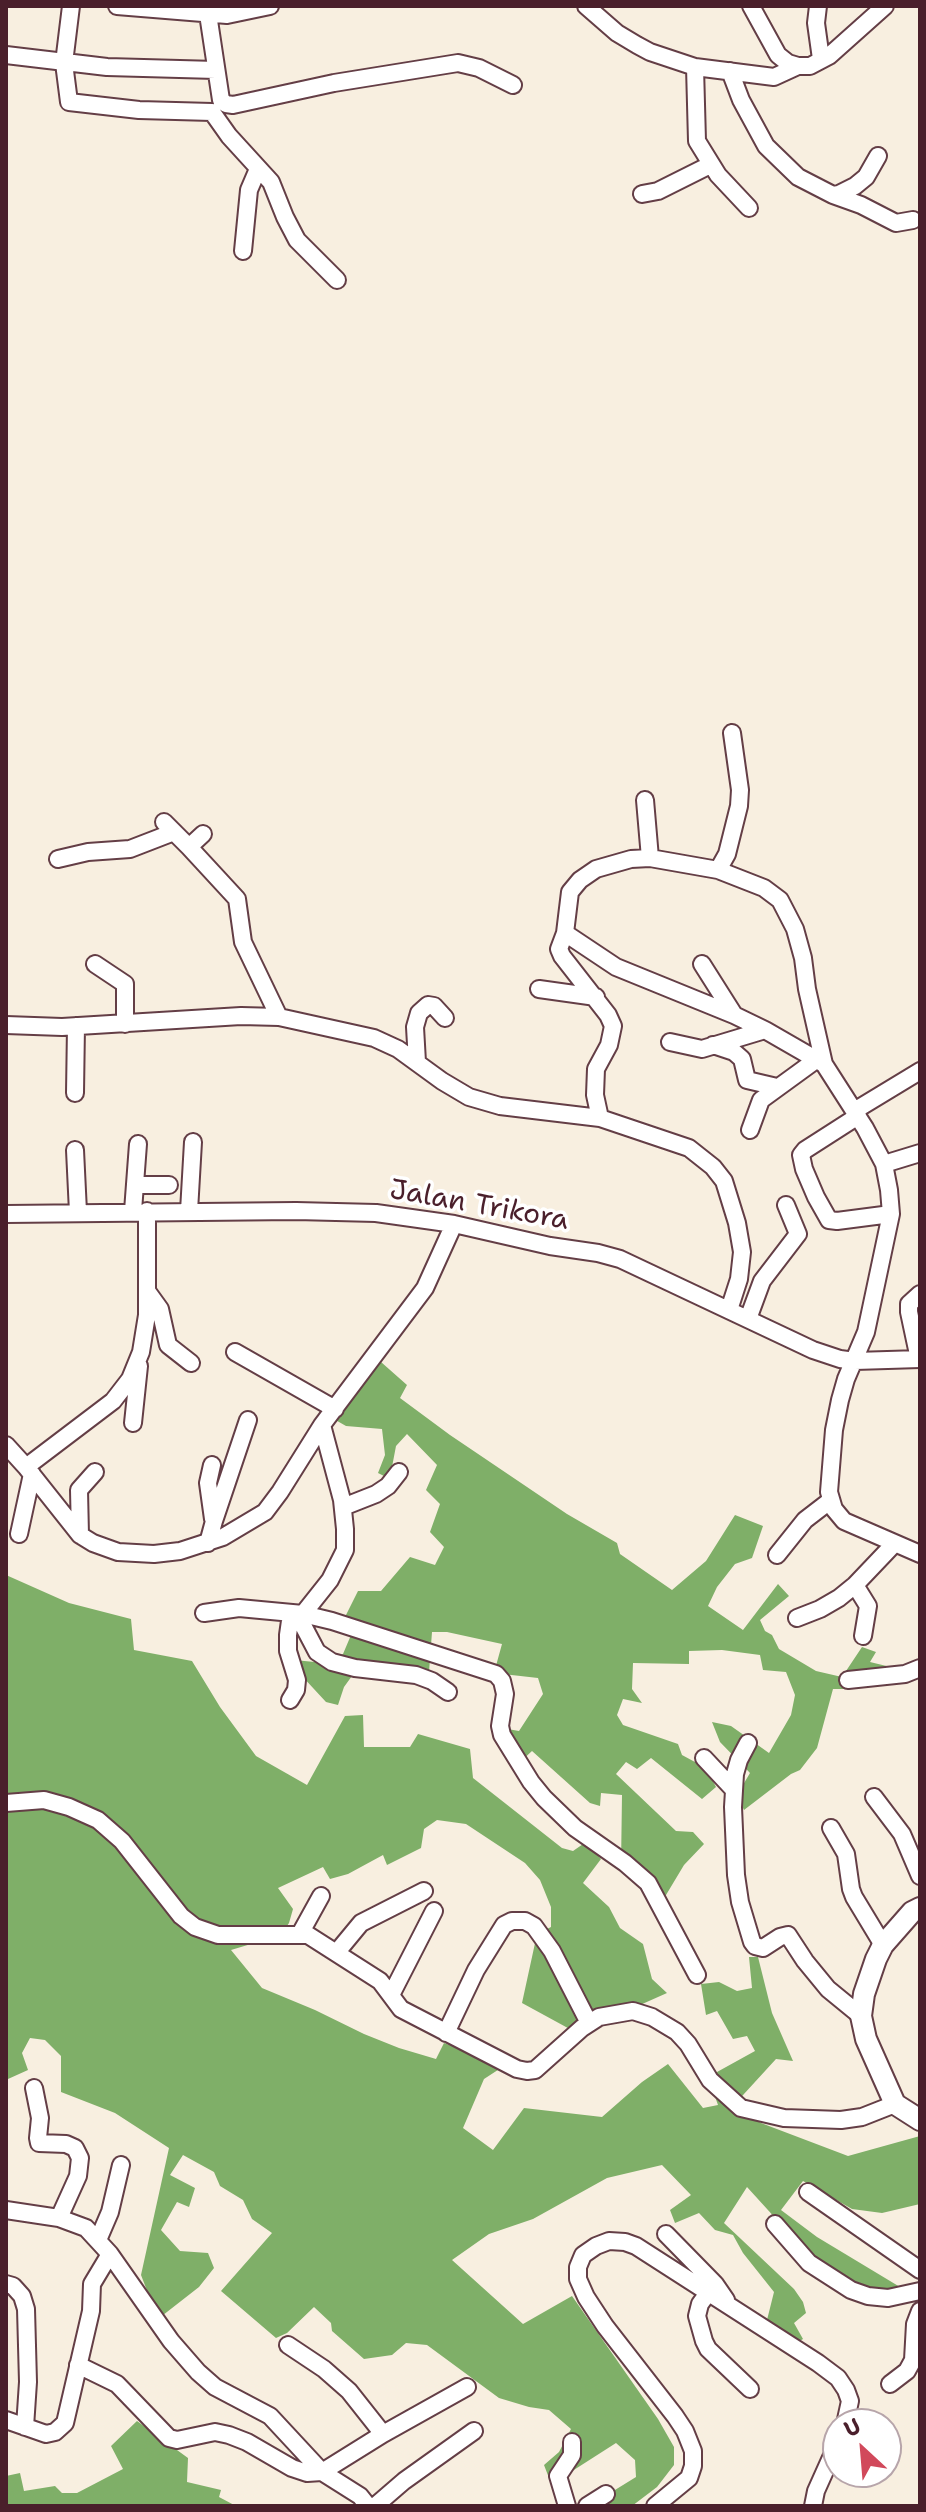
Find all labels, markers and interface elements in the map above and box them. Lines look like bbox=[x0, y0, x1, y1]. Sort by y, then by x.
street label: Jalan Trikora bbox=[387, 1174, 571, 1238]
north arrow bbox=[822, 2408, 902, 2488]
text: U bbox=[839, 2411, 865, 2444]

